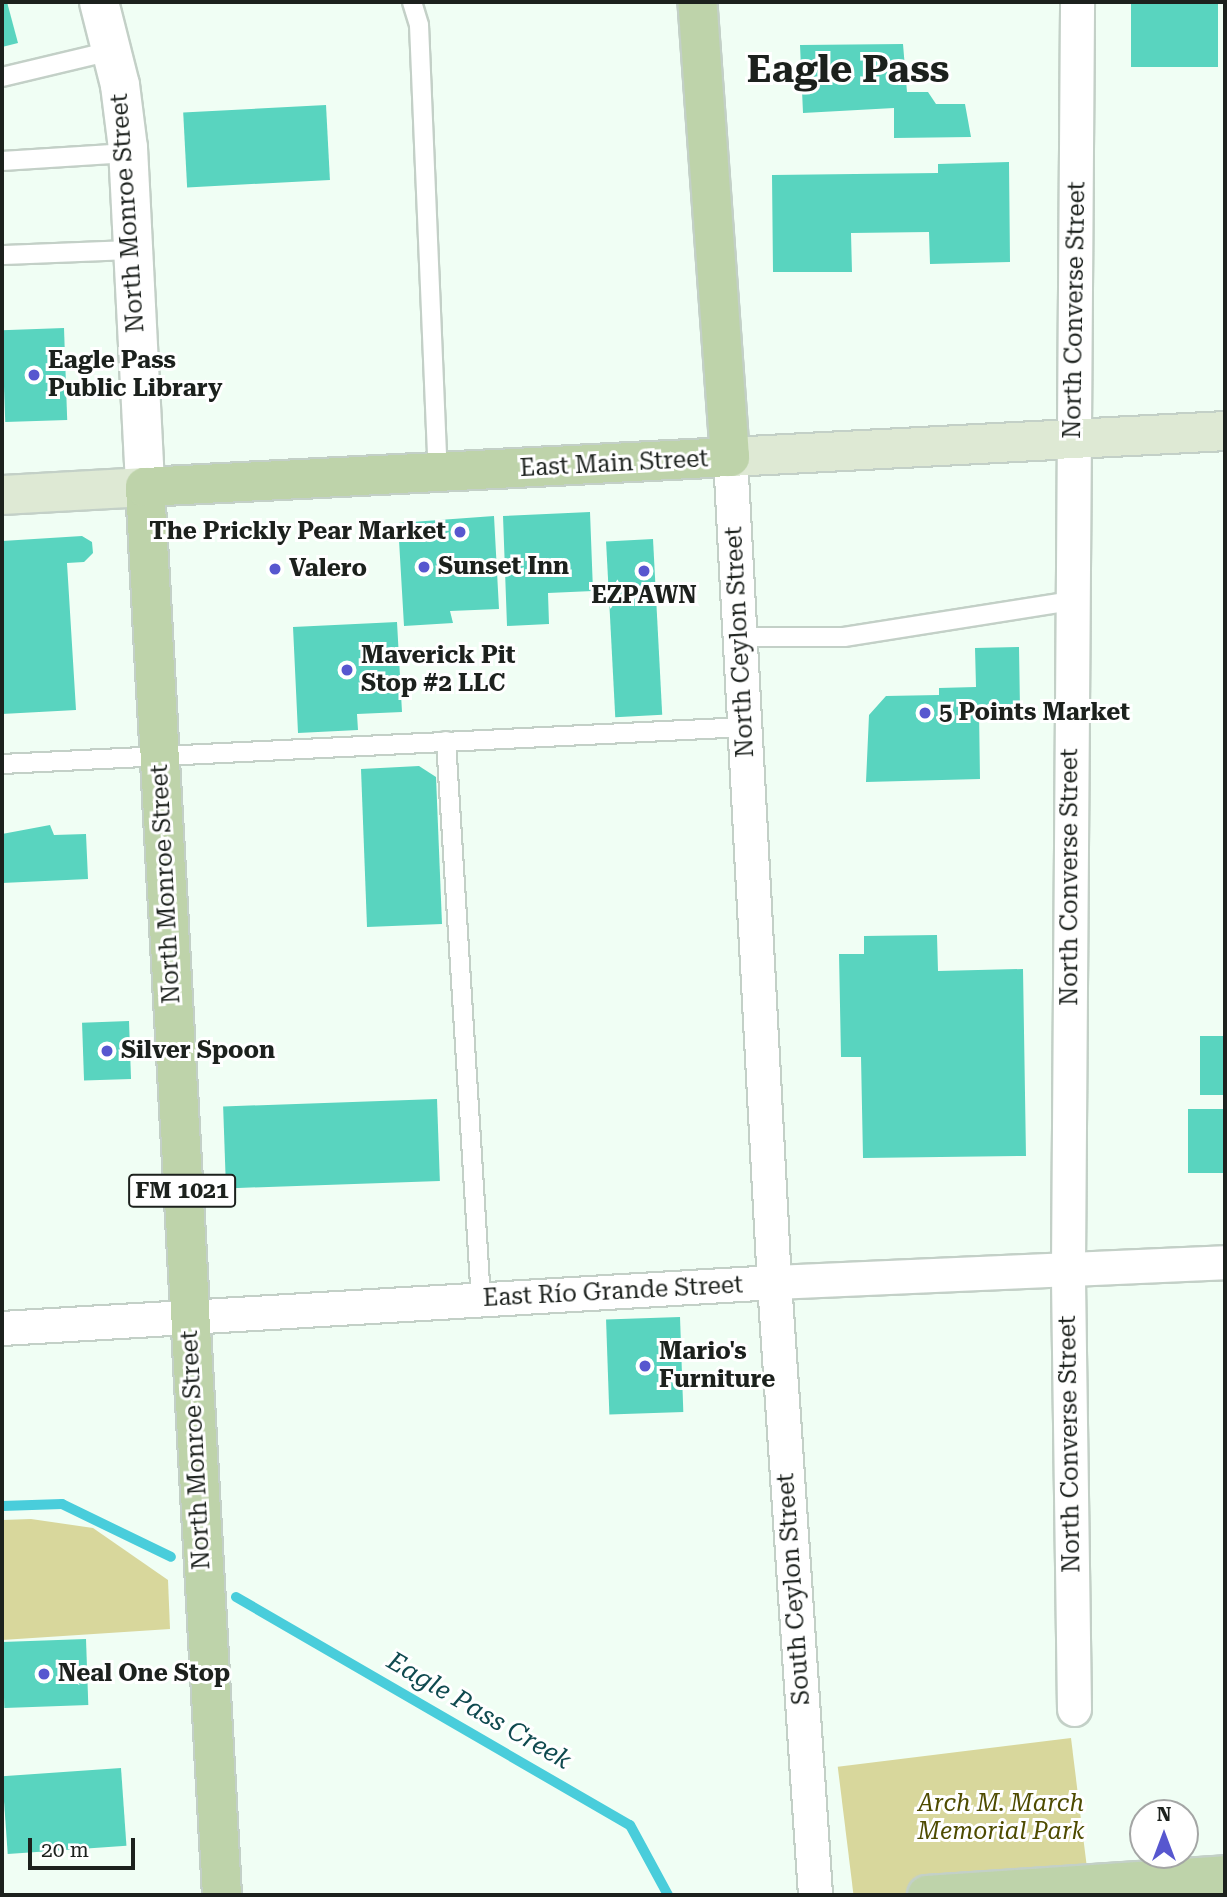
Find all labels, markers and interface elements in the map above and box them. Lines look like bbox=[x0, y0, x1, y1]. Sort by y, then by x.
district label: Eagle Pass bbox=[747, 47, 949, 93]
street label: North Monroe Street bbox=[105, 92, 151, 334]
street label: North Converse Street bbox=[1058, 181, 1092, 439]
place label: Eagle Pass Public Library bbox=[48, 347, 222, 403]
marker: Eagle Pass Public Library bbox=[26, 367, 42, 383]
street label: East Main Street bbox=[519, 445, 709, 483]
place label: The Prickly Pear Market bbox=[149, 518, 446, 546]
marker: The Prickly Pear Market bbox=[452, 524, 468, 540]
street label: North Ceylon Street bbox=[720, 526, 760, 758]
place label: Sunset Inn bbox=[438, 553, 569, 581]
place label: Valero bbox=[289, 555, 367, 583]
marker: Sunset Inn bbox=[416, 559, 432, 575]
marker: Valero bbox=[267, 561, 283, 577]
marker: EZPAWN bbox=[636, 563, 652, 579]
place label: EZPAWN bbox=[591, 582, 697, 610]
place label: Maverick Pit Stop #2 LLC bbox=[361, 642, 516, 698]
marker: Maverick Pit Stop #2 LLC bbox=[339, 662, 355, 678]
place label: 5 Points Market bbox=[939, 699, 1130, 727]
marker: 5 Points Market bbox=[917, 705, 933, 721]
street label: North Converse Street bbox=[1056, 748, 1084, 1006]
street label: North Monroe Street bbox=[145, 764, 187, 1004]
place label: Silver Spoon bbox=[121, 1037, 275, 1065]
marker: Silver Spoon bbox=[99, 1043, 115, 1059]
road number: FM 1021 bbox=[128, 1172, 236, 1210]
street label: East Río Grande Street bbox=[482, 1271, 744, 1313]
street label: North Converse Street bbox=[1053, 1315, 1087, 1573]
street label: North Monroe Street bbox=[175, 1330, 217, 1570]
place label: Mario's Furniture bbox=[659, 1338, 775, 1394]
marker: Mario's Furniture bbox=[637, 1358, 653, 1374]
street label: South Ceylon Street bbox=[772, 1472, 816, 1706]
water label: Eagle Pass Creek bbox=[381, 1646, 577, 1776]
place label: Neal One Stop bbox=[58, 1660, 230, 1688]
marker: Neal One Stop bbox=[36, 1666, 52, 1682]
park label: Arch M. March Memorial Park bbox=[918, 1790, 1084, 1846]
north arrow bbox=[1129, 1799, 1199, 1869]
text: N bbox=[1157, 1803, 1171, 1826]
scale bar bbox=[32, 1824, 138, 1868]
text: 20 m bbox=[41, 1838, 89, 1862]

